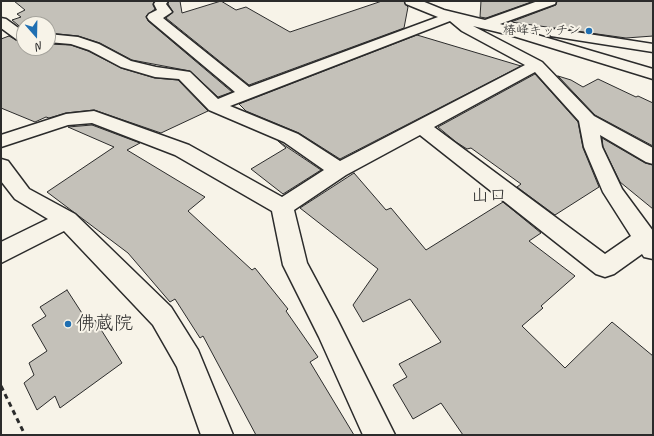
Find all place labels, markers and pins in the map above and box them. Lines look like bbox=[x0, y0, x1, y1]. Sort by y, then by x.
place label: 椿峰キッチン bbox=[503, 23, 581, 39]
marker: 椿峰キッチン bbox=[584, 26, 594, 36]
place label: 佛蔵院 bbox=[76, 313, 133, 335]
marker: 佛蔵院 bbox=[63, 319, 73, 329]

